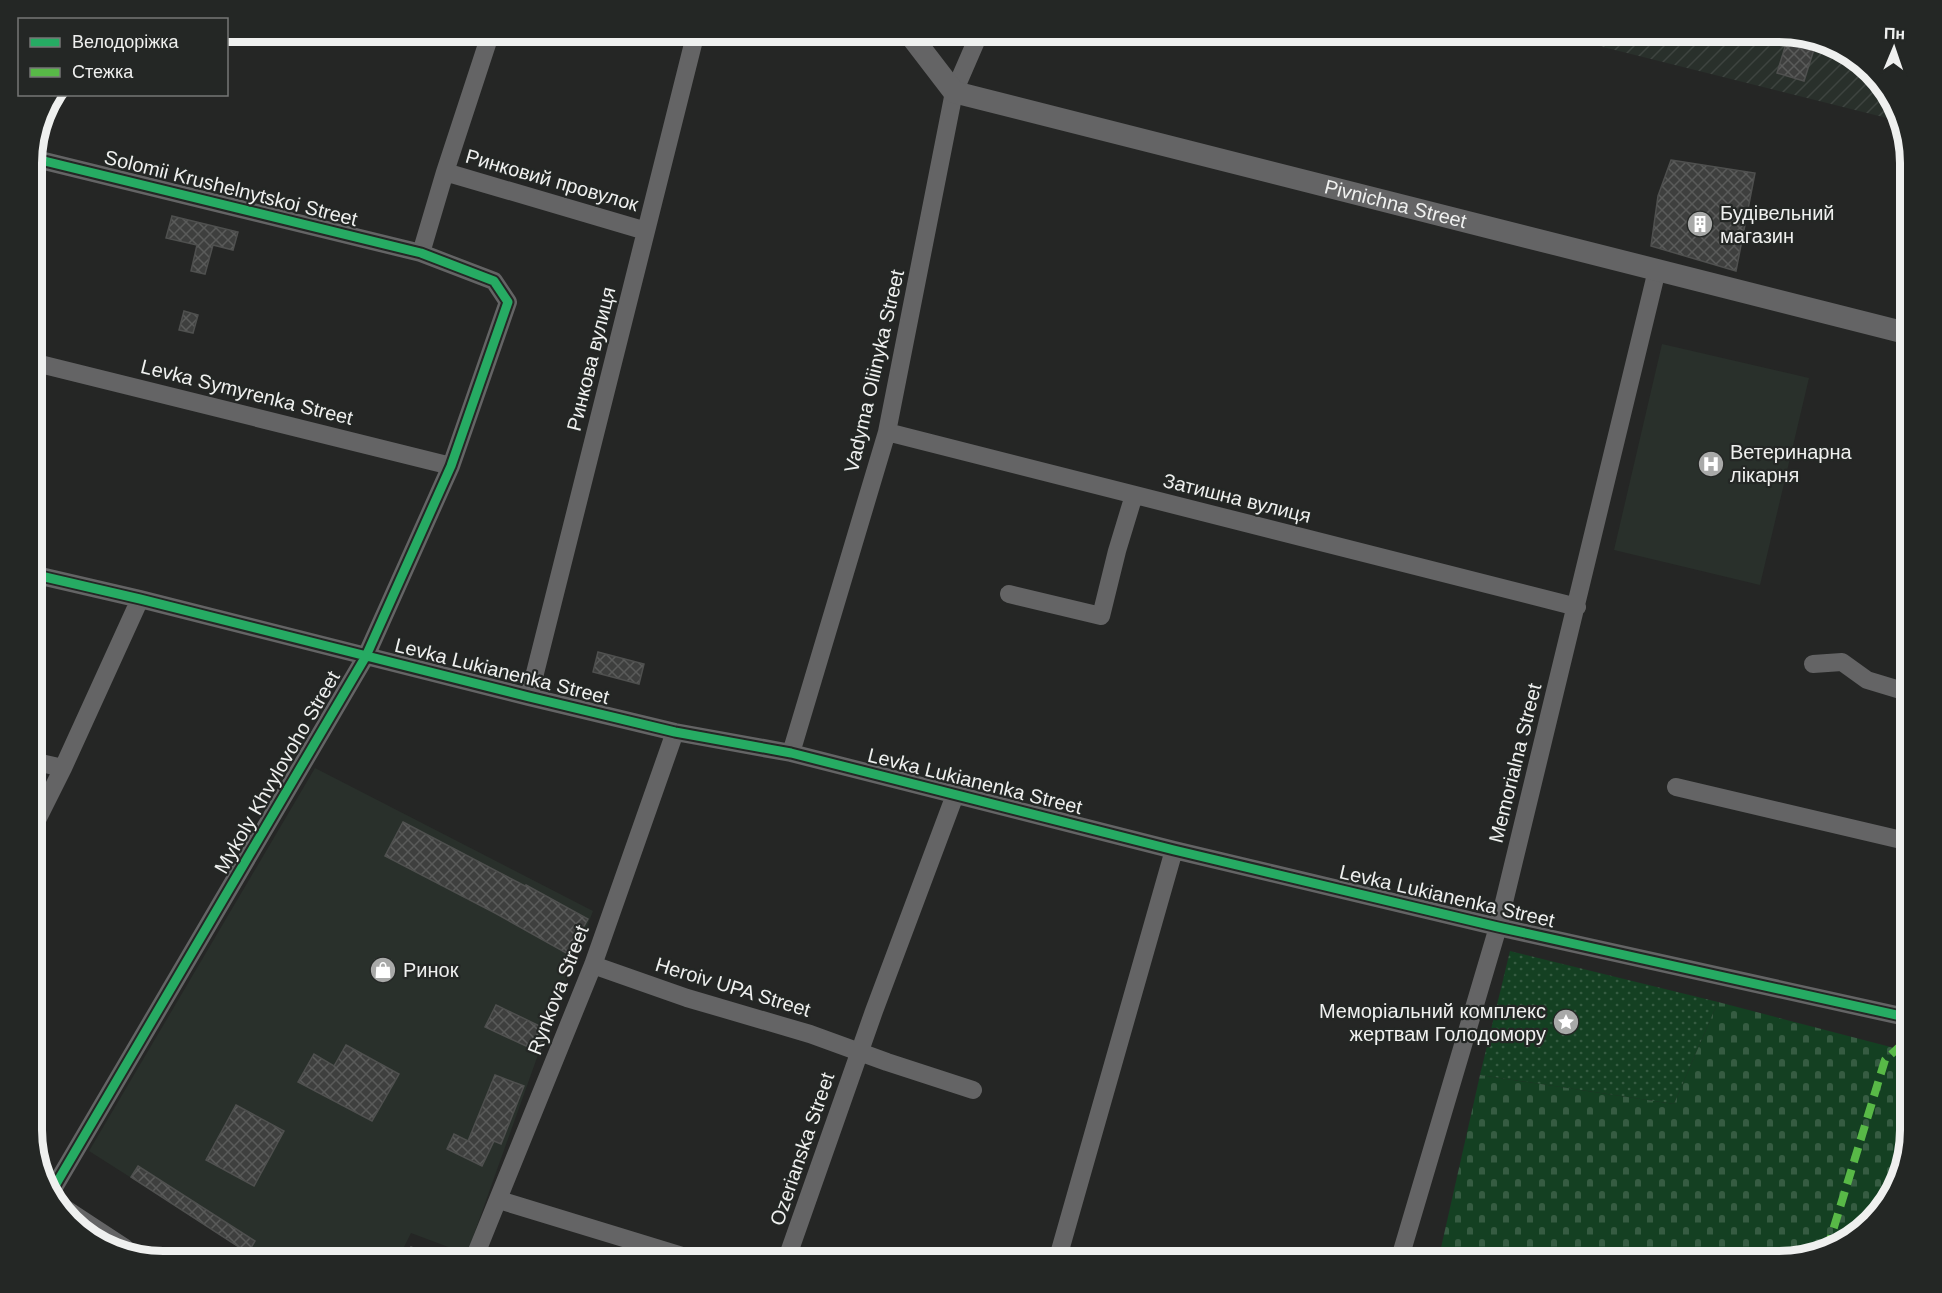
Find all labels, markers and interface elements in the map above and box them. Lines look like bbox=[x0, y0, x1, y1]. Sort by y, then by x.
legend bbox=[18, 18, 228, 96]
north arrow bbox=[1864, 18, 1924, 78]
text: Пн bbox=[1884, 25, 1905, 42]
text: Велодоріжка bbox=[72, 32, 180, 52]
text: Стежка bbox=[72, 62, 134, 82]
street label: Ринковий провулок bbox=[463, 145, 641, 215]
street label: Solomii Krushelnytskoi Street bbox=[102, 146, 360, 230]
street label: Pivnichna Street bbox=[1322, 175, 1469, 232]
place label: Будівельний магазин bbox=[1720, 202, 1834, 247]
building icon: Будівельний магазин bbox=[1685, 209, 1715, 239]
street label: Vadyma Oliinyka Street bbox=[840, 267, 908, 475]
street label: Ринкова вулиця bbox=[562, 285, 620, 433]
street label: Levka Symyrenka Street bbox=[139, 355, 356, 429]
place label: Ветеринарна лікарня bbox=[1730, 441, 1852, 486]
hospital icon: Ветеринарна лікарня bbox=[1696, 449, 1726, 479]
street label: Затишна вулиця bbox=[1161, 469, 1313, 527]
street label: Levka Lukianenka Street bbox=[393, 634, 612, 708]
street label: Mykoly Khvylovoho Street bbox=[210, 666, 344, 877]
street label: Memorialna Street bbox=[1485, 681, 1546, 845]
street label: Levka Lukianenka Street bbox=[866, 744, 1085, 818]
street label: Levka Lukianenka Street bbox=[1337, 861, 1557, 932]
street label: Rynkova Street bbox=[523, 922, 593, 1058]
street label: Heroiv UPA Street bbox=[653, 953, 814, 1021]
shop icon: Ринок bbox=[368, 955, 398, 985]
place label: Ринок bbox=[403, 959, 459, 981]
place label: Меморіальний комплекс жертвам Голодомору bbox=[1319, 1000, 1546, 1045]
place icon: Меморіальний комплекс жертвам Голодомору bbox=[1551, 1007, 1581, 1037]
street label: Ozerianska Street bbox=[766, 1069, 839, 1228]

